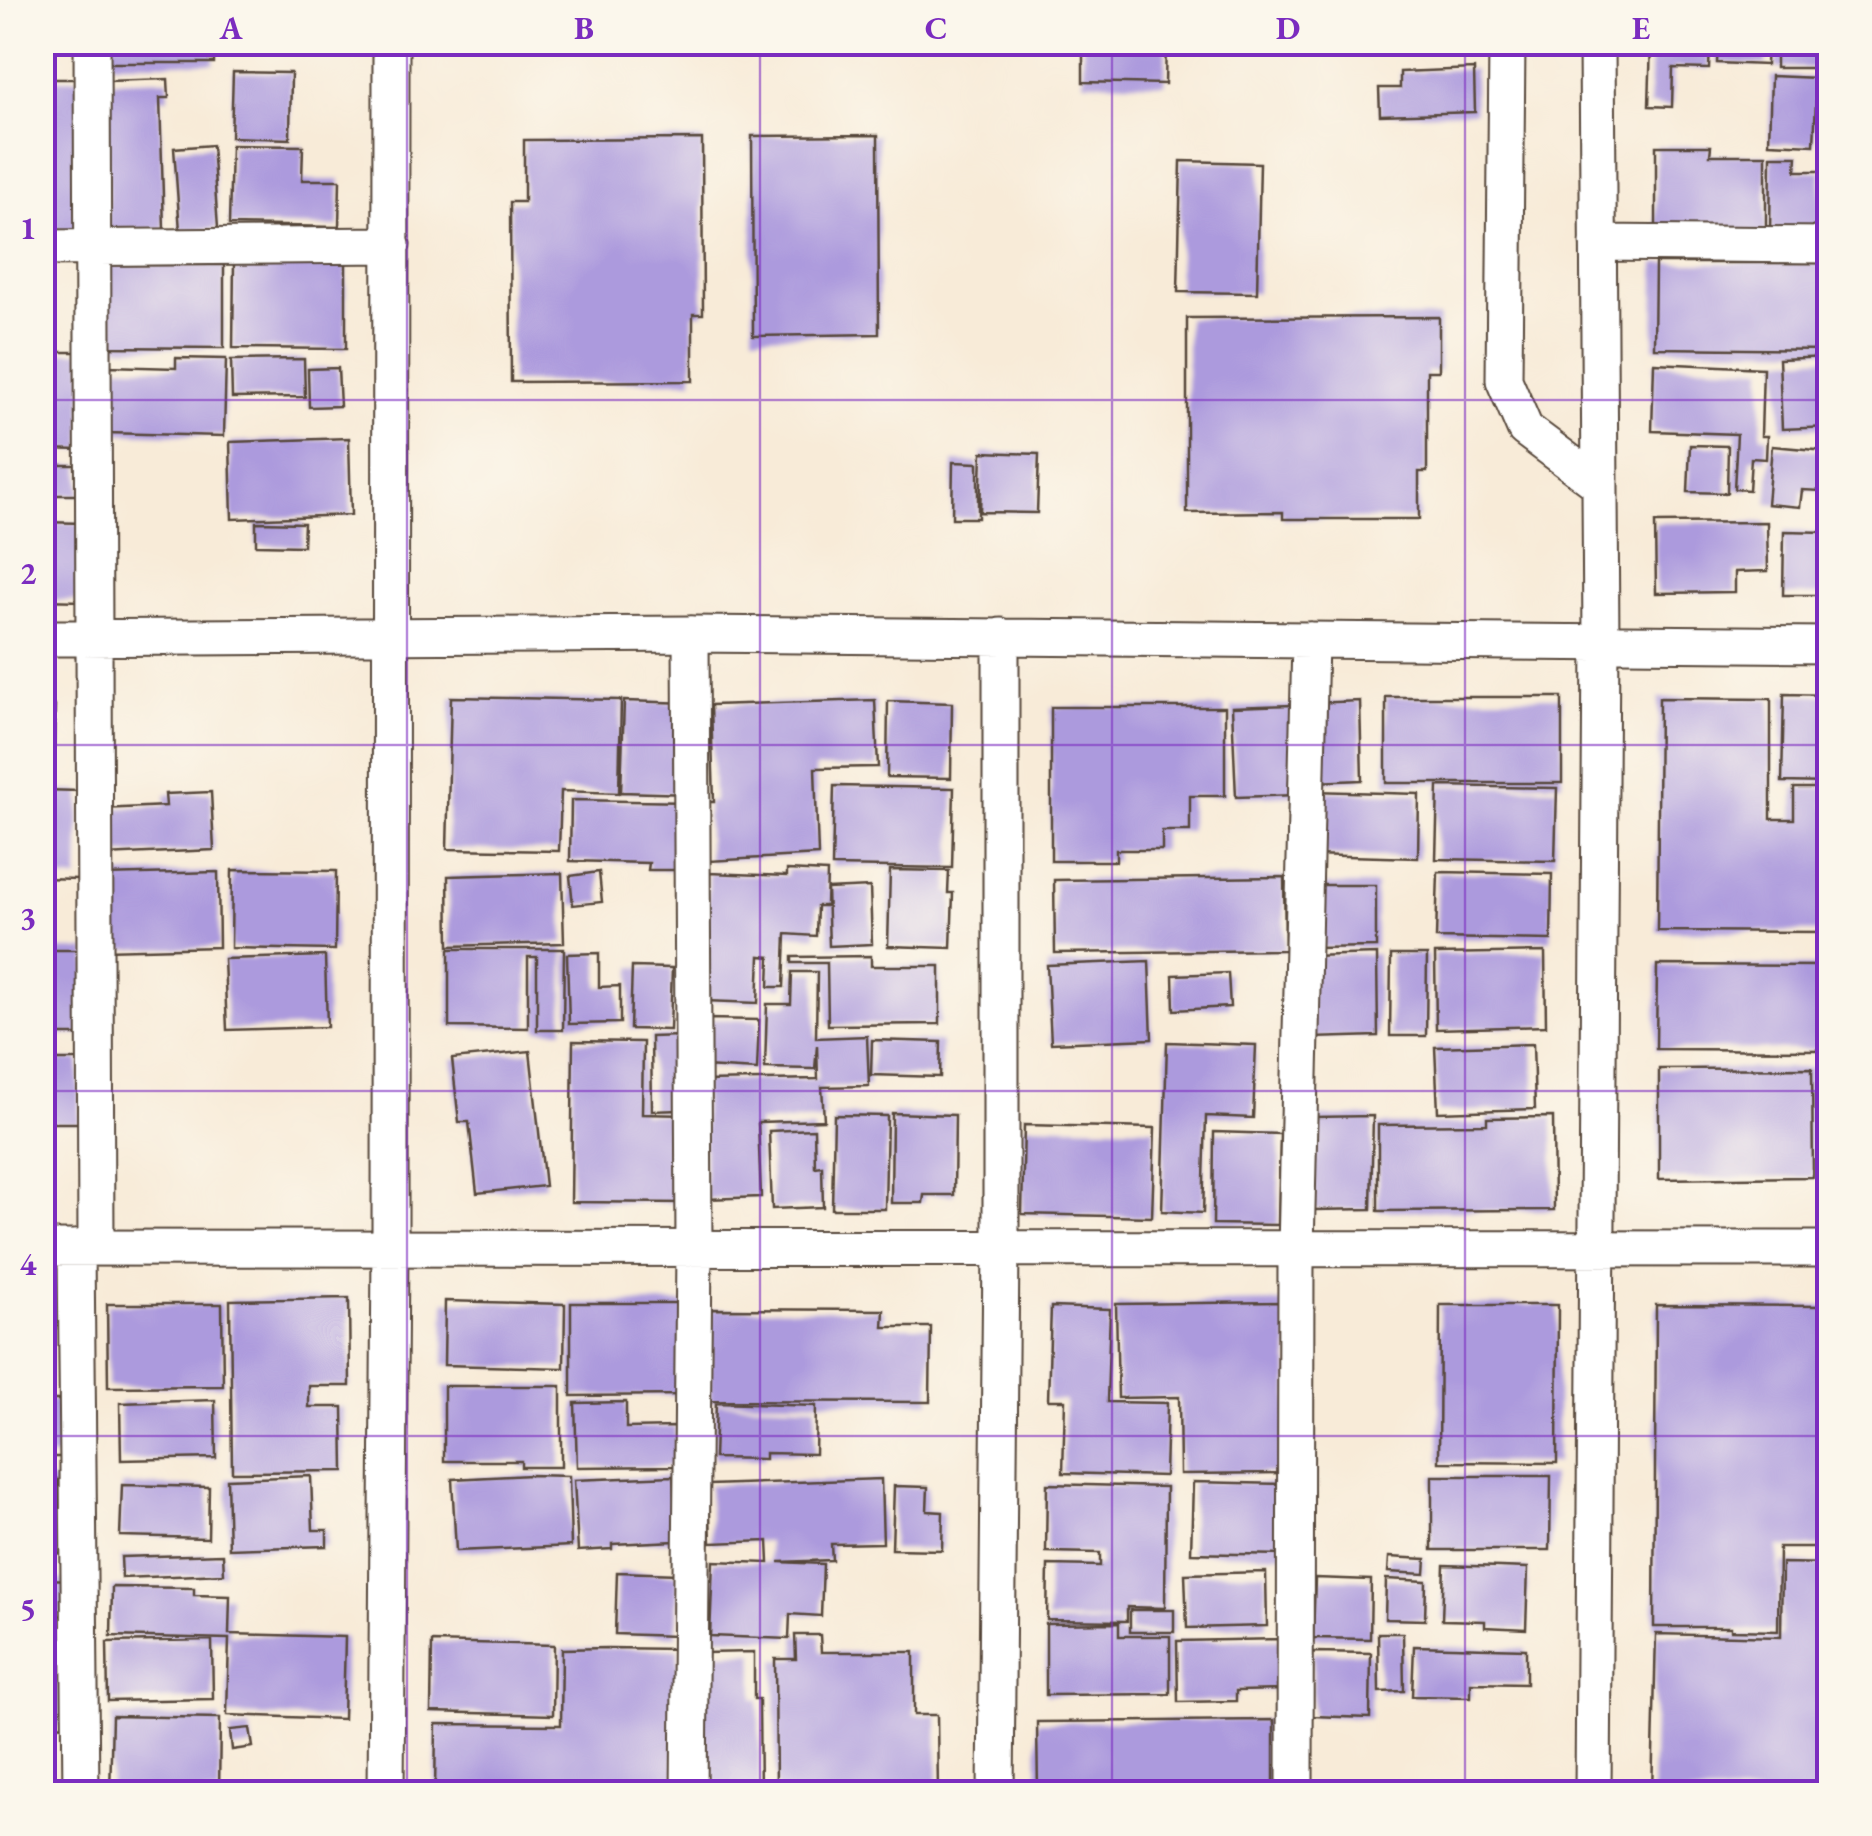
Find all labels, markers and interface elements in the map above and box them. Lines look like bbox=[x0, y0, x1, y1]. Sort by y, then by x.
text: A bbox=[218, 7, 243, 49]
text: B bbox=[574, 7, 594, 49]
text: C bbox=[925, 7, 947, 49]
text: D bbox=[1276, 7, 1300, 49]
text: E bbox=[1632, 7, 1650, 49]
text: 1 bbox=[20, 207, 36, 249]
text: 2 bbox=[20, 552, 37, 594]
text: 3 bbox=[20, 897, 36, 939]
text: 4 bbox=[20, 1243, 38, 1285]
text: 5 bbox=[20, 1588, 36, 1630]

